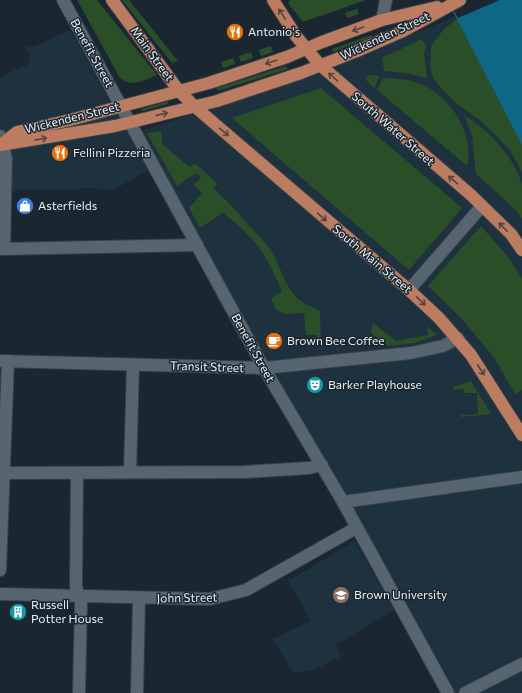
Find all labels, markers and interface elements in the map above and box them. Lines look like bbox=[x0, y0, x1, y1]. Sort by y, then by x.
one-way arrow bbox=[277, 8, 286, 19]
street label: Wickenden Street bbox=[338, 8, 432, 62]
street label: Benefit Street bbox=[68, 16, 117, 89]
restaurant icon: Antonio's bbox=[225, 22, 245, 42]
street label: Main Street bbox=[128, 23, 177, 83]
place label: Antonio's bbox=[248, 24, 300, 38]
one-way arrow bbox=[352, 26, 365, 33]
one-way arrow bbox=[264, 59, 277, 66]
one-way arrow bbox=[328, 73, 338, 82]
street label: South Water Street bbox=[349, 88, 438, 168]
street label: Wickenden Street bbox=[23, 98, 121, 136]
one-way arrow bbox=[155, 110, 168, 118]
one-way arrow bbox=[218, 128, 229, 137]
one-way arrow bbox=[34, 135, 47, 143]
restaurant icon: Fellini Pizzeria bbox=[50, 143, 70, 163]
place label: Fellini Pizzeria bbox=[73, 145, 150, 159]
one-way arrow bbox=[448, 176, 458, 185]
shop icon: Asterfields bbox=[15, 196, 35, 216]
place label: Asterfields bbox=[38, 198, 97, 212]
one-way arrow bbox=[317, 212, 328, 221]
street label: South Main Street bbox=[330, 221, 415, 295]
one-way arrow bbox=[499, 222, 508, 232]
one-way arrow bbox=[416, 296, 426, 306]
street label: Benefit Street bbox=[229, 311, 278, 384]
cafe icon: Brown Bee Coffee bbox=[264, 331, 284, 351]
place label: Brown Bee Coffee bbox=[287, 333, 385, 347]
street label: Transit Street bbox=[170, 358, 244, 374]
one-way arrow bbox=[477, 364, 485, 375]
theatre icon: Barker Playhouse bbox=[305, 375, 325, 395]
place label: Barker Playhouse bbox=[328, 377, 422, 391]
school or university icon: Brown University bbox=[331, 585, 351, 605]
place label: Brown University bbox=[354, 587, 447, 601]
street label: John Street bbox=[157, 589, 218, 606]
place label: Russell Potter House bbox=[31, 597, 103, 625]
building icon: Russell Potter House bbox=[8, 602, 28, 622]

